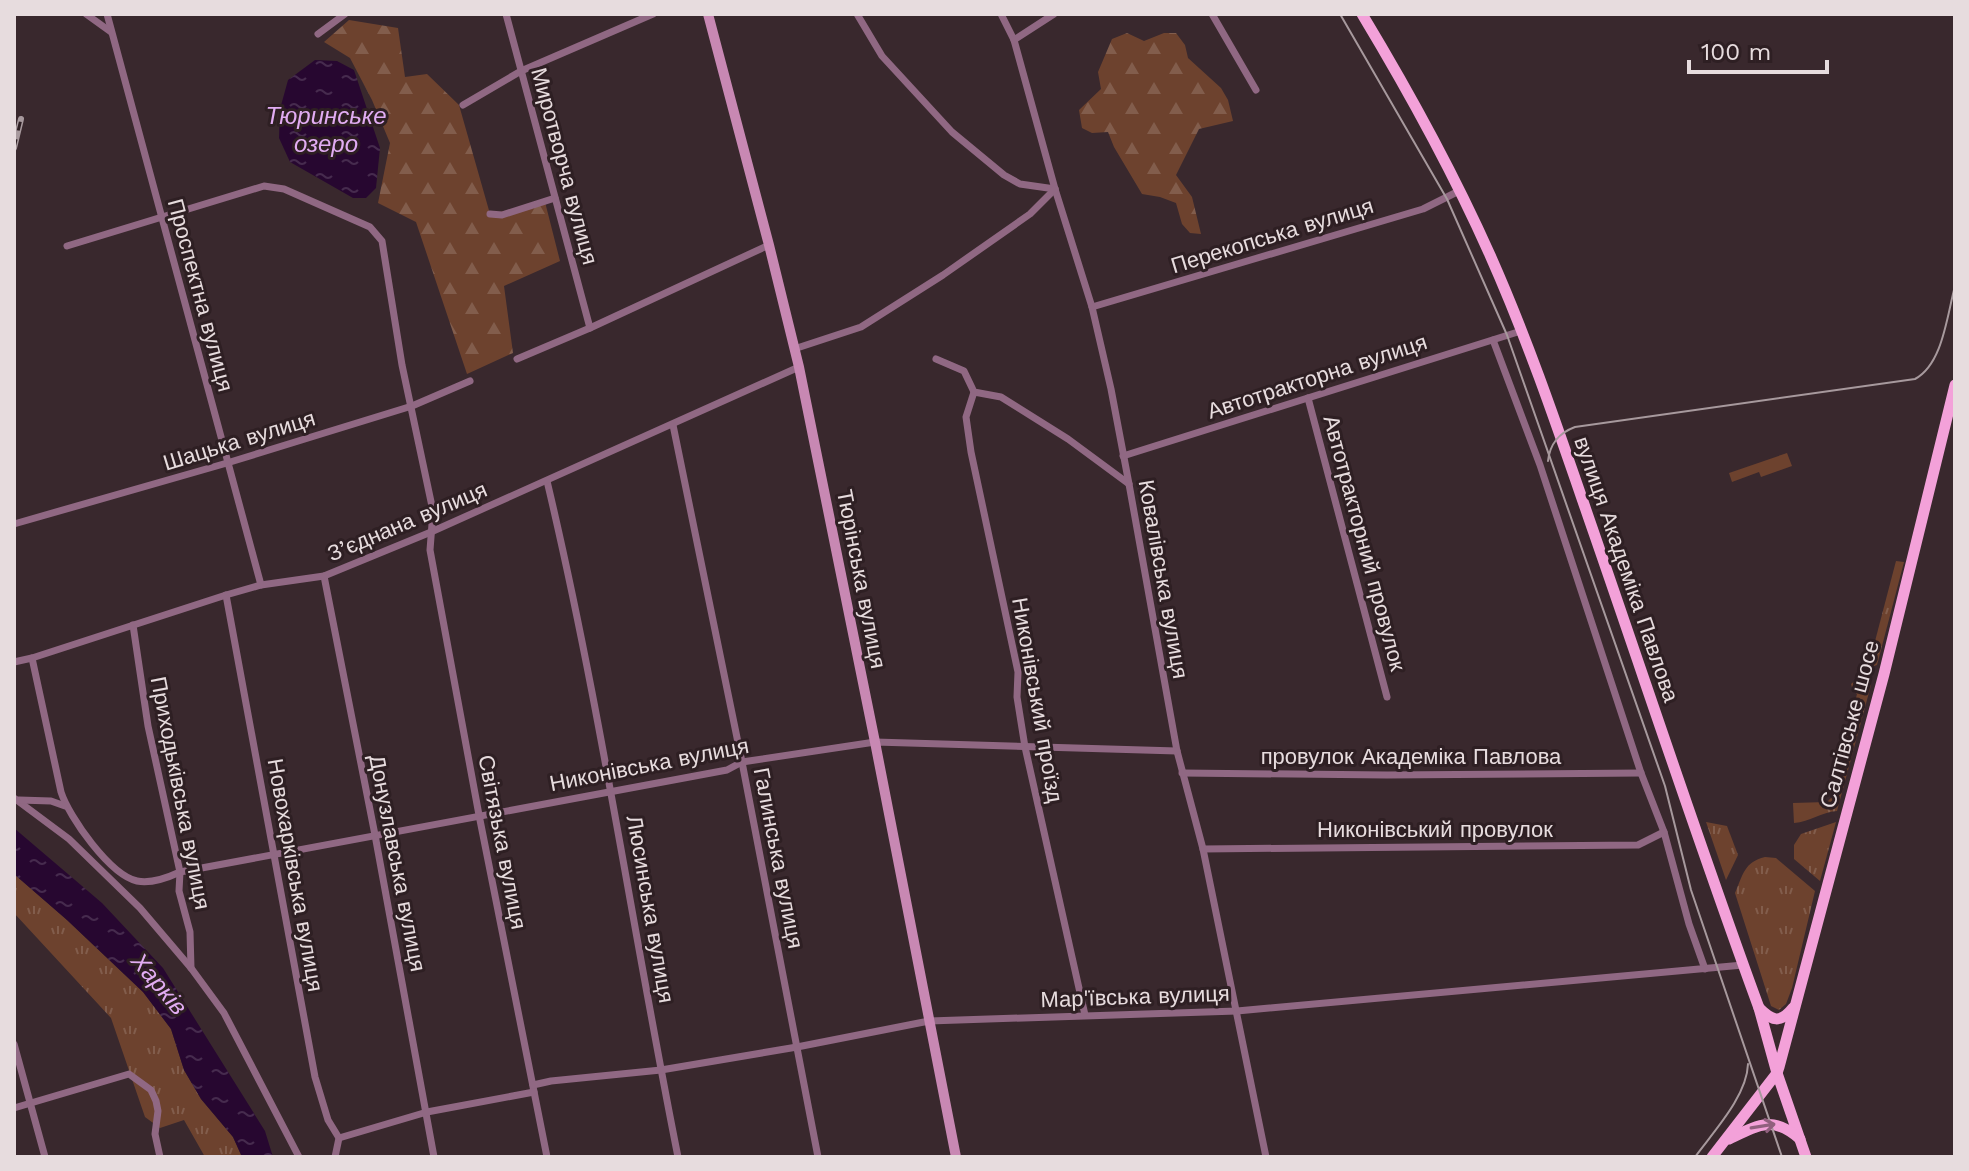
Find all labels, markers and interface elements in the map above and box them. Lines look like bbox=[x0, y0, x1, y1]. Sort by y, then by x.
scale bar bbox=[1689, 24, 1827, 74]
text: 100 m bbox=[1701, 38, 1771, 66]
street label: Миротворча вулиця bbox=[526, 65, 603, 267]
water label: Тюринське озеро bbox=[265, 102, 387, 158]
street label: Перекопська вулиця bbox=[1168, 193, 1376, 278]
street label: Проспектна вулиця bbox=[163, 196, 238, 394]
street label: Автотракторна вулиця bbox=[1204, 329, 1430, 424]
street label: Шацька вулиця bbox=[160, 405, 318, 475]
street label: Автотракторний провулок bbox=[1318, 413, 1411, 674]
street label: вулиця Академіка Павлова bbox=[1569, 433, 1684, 706]
street label: З’єднана вулиця bbox=[324, 477, 491, 566]
street label: Ковалівська вулиця bbox=[1134, 478, 1193, 681]
street label: Тюрінська вулиця bbox=[832, 487, 891, 671]
street label: Никонівський проїзд bbox=[1007, 596, 1068, 805]
street label: Салтівське шосе bbox=[1815, 637, 1884, 811]
street label: Приходьківська вулиця bbox=[146, 675, 215, 912]
street label: Никонівська вулиця bbox=[547, 733, 751, 796]
street label: провулок Академіка Павлова bbox=[1261, 744, 1562, 769]
street label: Донузлавська вулиця bbox=[364, 752, 431, 974]
street label: Світязька вулиця bbox=[473, 753, 532, 931]
street label: Новохарківська вулиця bbox=[263, 757, 328, 994]
street label: Галинська вулиця bbox=[749, 765, 808, 951]
street label: Люсинська вулиця bbox=[622, 813, 679, 1005]
street label: Никонівський провулок bbox=[1317, 817, 1553, 842]
water label: Харків bbox=[125, 947, 193, 1021]
street label: Мар'ївська вулиця bbox=[1040, 981, 1230, 1012]
one-way arrow bbox=[1750, 1118, 1776, 1133]

